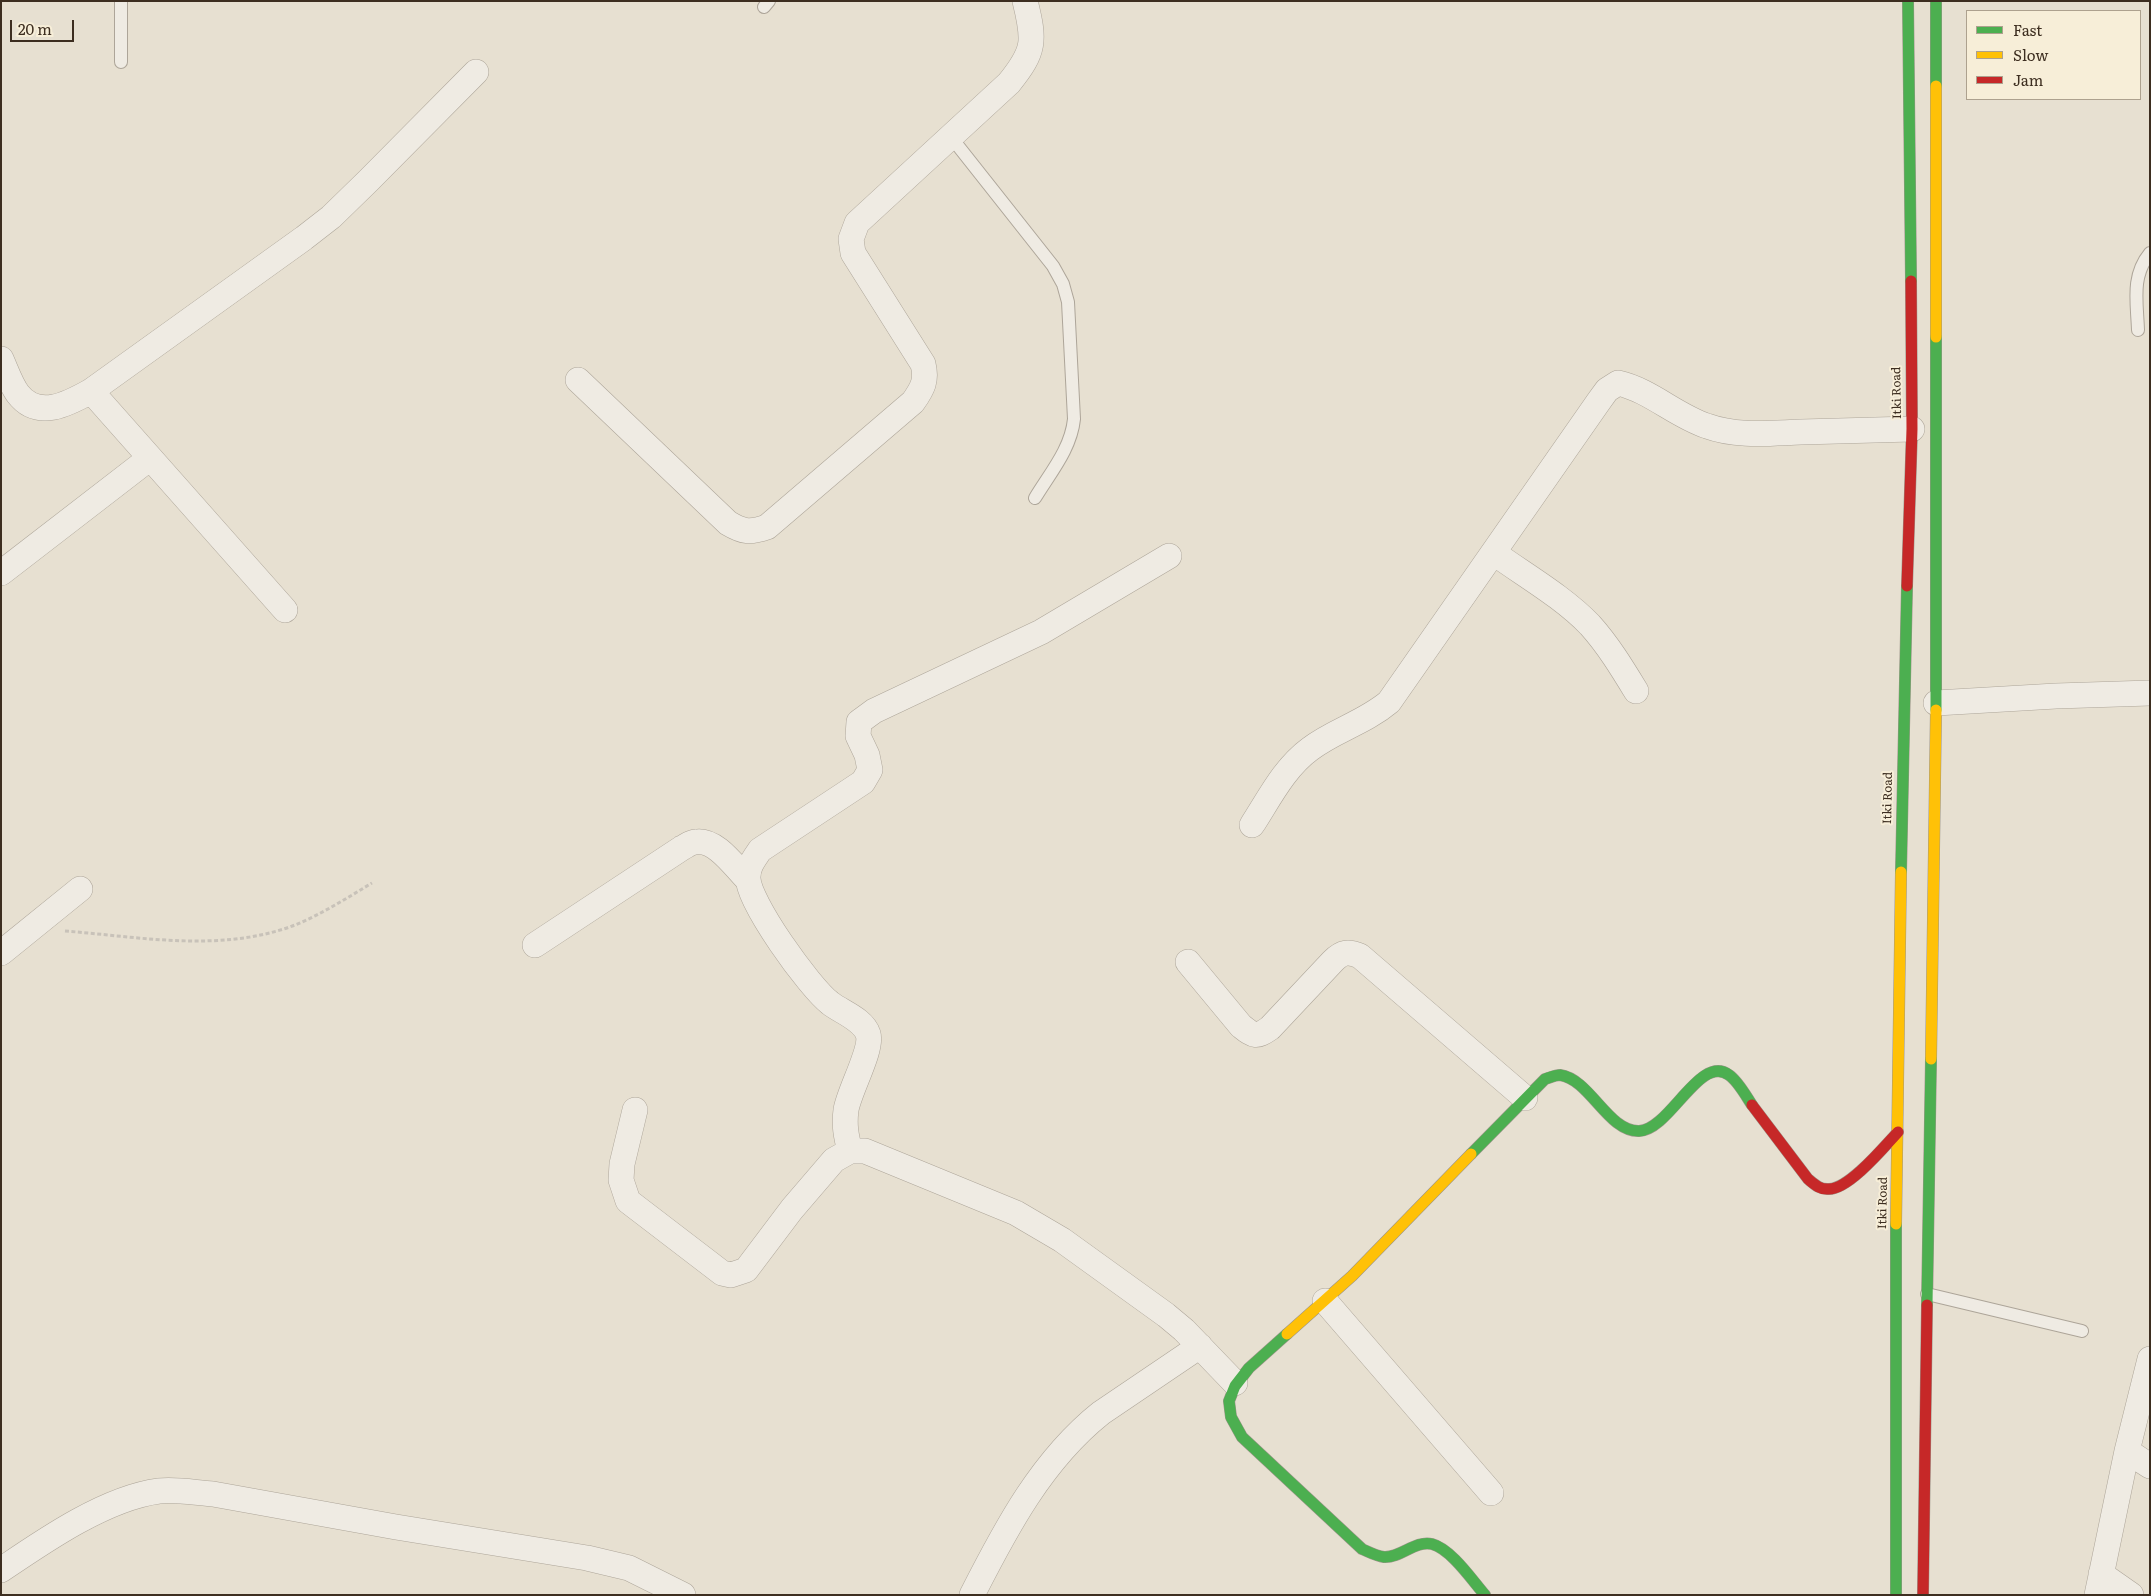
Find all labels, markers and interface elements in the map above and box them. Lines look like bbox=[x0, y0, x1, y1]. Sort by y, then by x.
scale bar bbox=[12, 10, 76, 42]
legend bbox=[1966, 10, 2141, 100]
text: 20 m bbox=[18, 17, 52, 40]
text: Fast bbox=[2013, 18, 2042, 41]
text: Slow bbox=[2013, 43, 2048, 66]
text: Jam bbox=[2013, 68, 2043, 91]
street label: Itki Road bbox=[1889, 367, 1905, 419]
street label: Itki Road bbox=[1880, 772, 1896, 824]
street label: Itki Road bbox=[1875, 1177, 1891, 1229]

